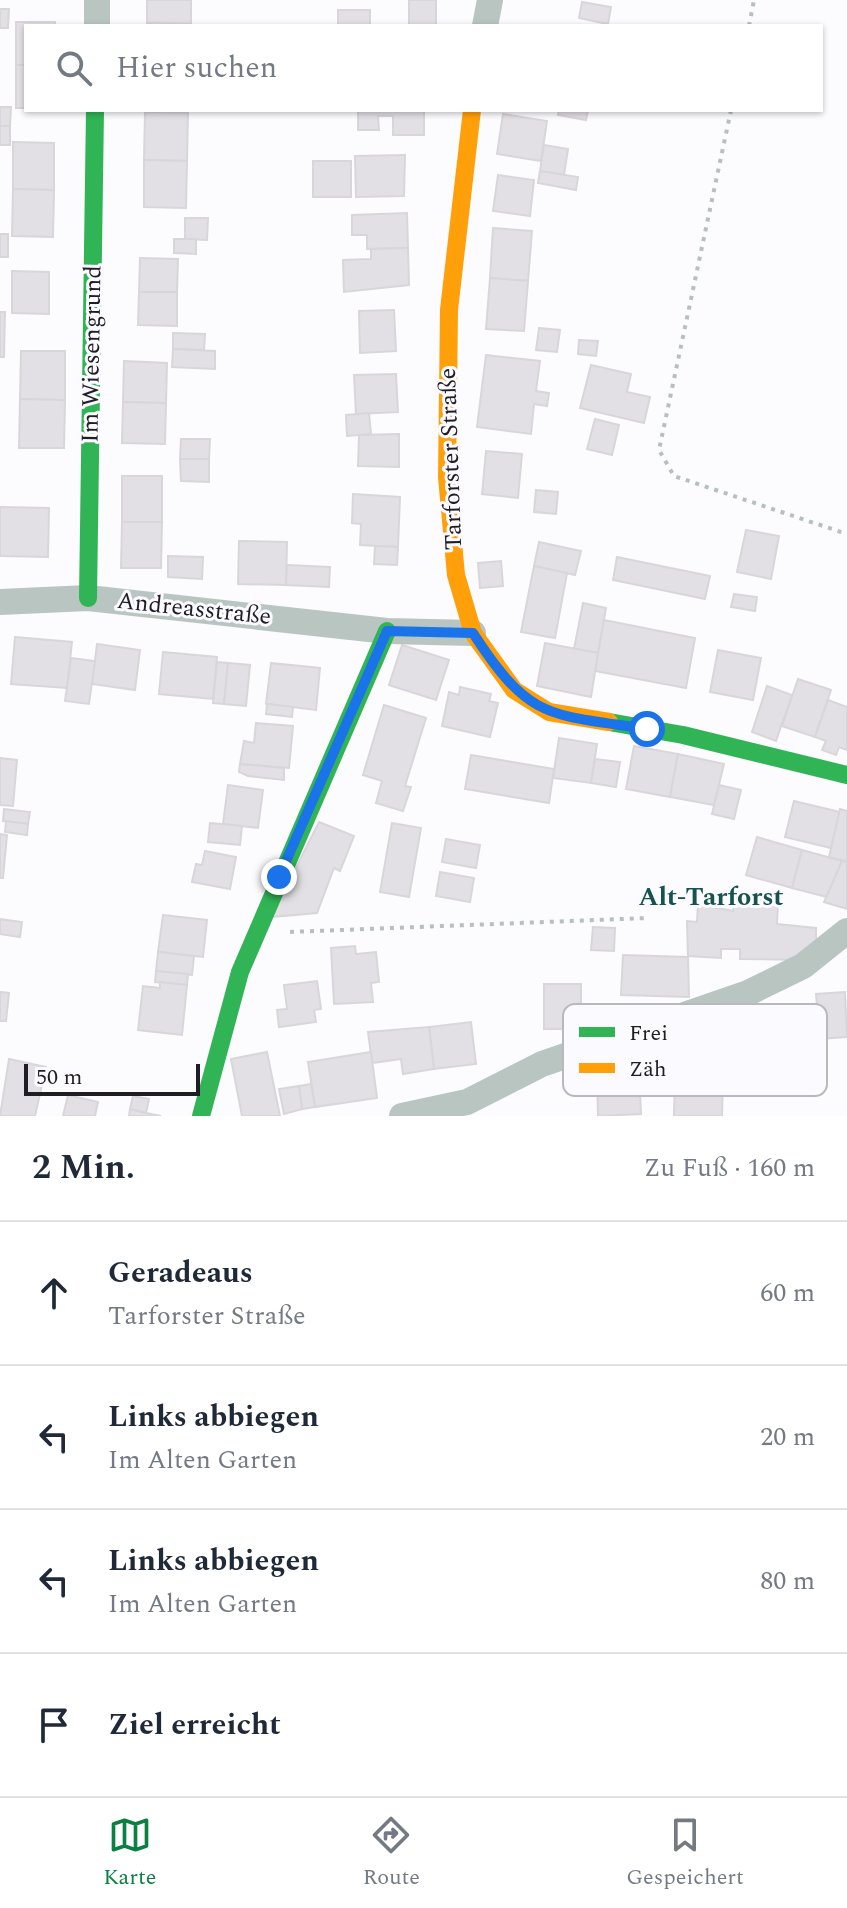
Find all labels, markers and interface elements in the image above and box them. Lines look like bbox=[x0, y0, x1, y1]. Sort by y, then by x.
search box bbox=[24, 24, 823, 112]
text: Hier suchen bbox=[116, 45, 277, 91]
icon: search bbox=[52, 46, 96, 90]
street label: Im Wiesengrund bbox=[72, 265, 112, 443]
street label: Tarforster Straße bbox=[430, 367, 472, 551]
street label: Andreasstraße bbox=[115, 583, 273, 635]
route start bbox=[629, 711, 665, 747]
route end bbox=[261, 859, 297, 895]
district label: Alt-Tarforst bbox=[638, 877, 784, 917]
legend bbox=[563, 1004, 827, 1096]
text: Frei bbox=[629, 1017, 668, 1050]
text: Zäh bbox=[629, 1053, 667, 1086]
scale bar bbox=[24, 1060, 200, 1096]
text: 50 m bbox=[36, 1061, 82, 1094]
text: 2 Min. bbox=[32, 1142, 135, 1194]
text: Zu Fuß · 160 m bbox=[644, 1148, 815, 1188]
text: Geradeaus bbox=[108, 1250, 253, 1296]
icon: ahead bbox=[32, 1271, 76, 1315]
text: 60 m bbox=[760, 1273, 815, 1313]
text: Tarforster Straße bbox=[108, 1296, 306, 1336]
text: Links abbiegen bbox=[108, 1394, 319, 1440]
icon: left bbox=[32, 1415, 76, 1459]
text: 20 m bbox=[760, 1417, 815, 1457]
text: Im Alten Garten bbox=[108, 1440, 297, 1480]
text: Links abbiegen bbox=[108, 1538, 319, 1584]
icon: left bbox=[32, 1559, 76, 1603]
text: 80 m bbox=[760, 1561, 815, 1601]
text: Im Alten Garten bbox=[108, 1584, 297, 1624]
text: Ziel erreicht bbox=[108, 1702, 281, 1748]
icon: arrive bbox=[32, 1703, 76, 1747]
tab: Karte bbox=[103, 1813, 156, 1894]
tab: Route bbox=[363, 1813, 420, 1894]
tab: Gespeichert bbox=[626, 1813, 744, 1894]

